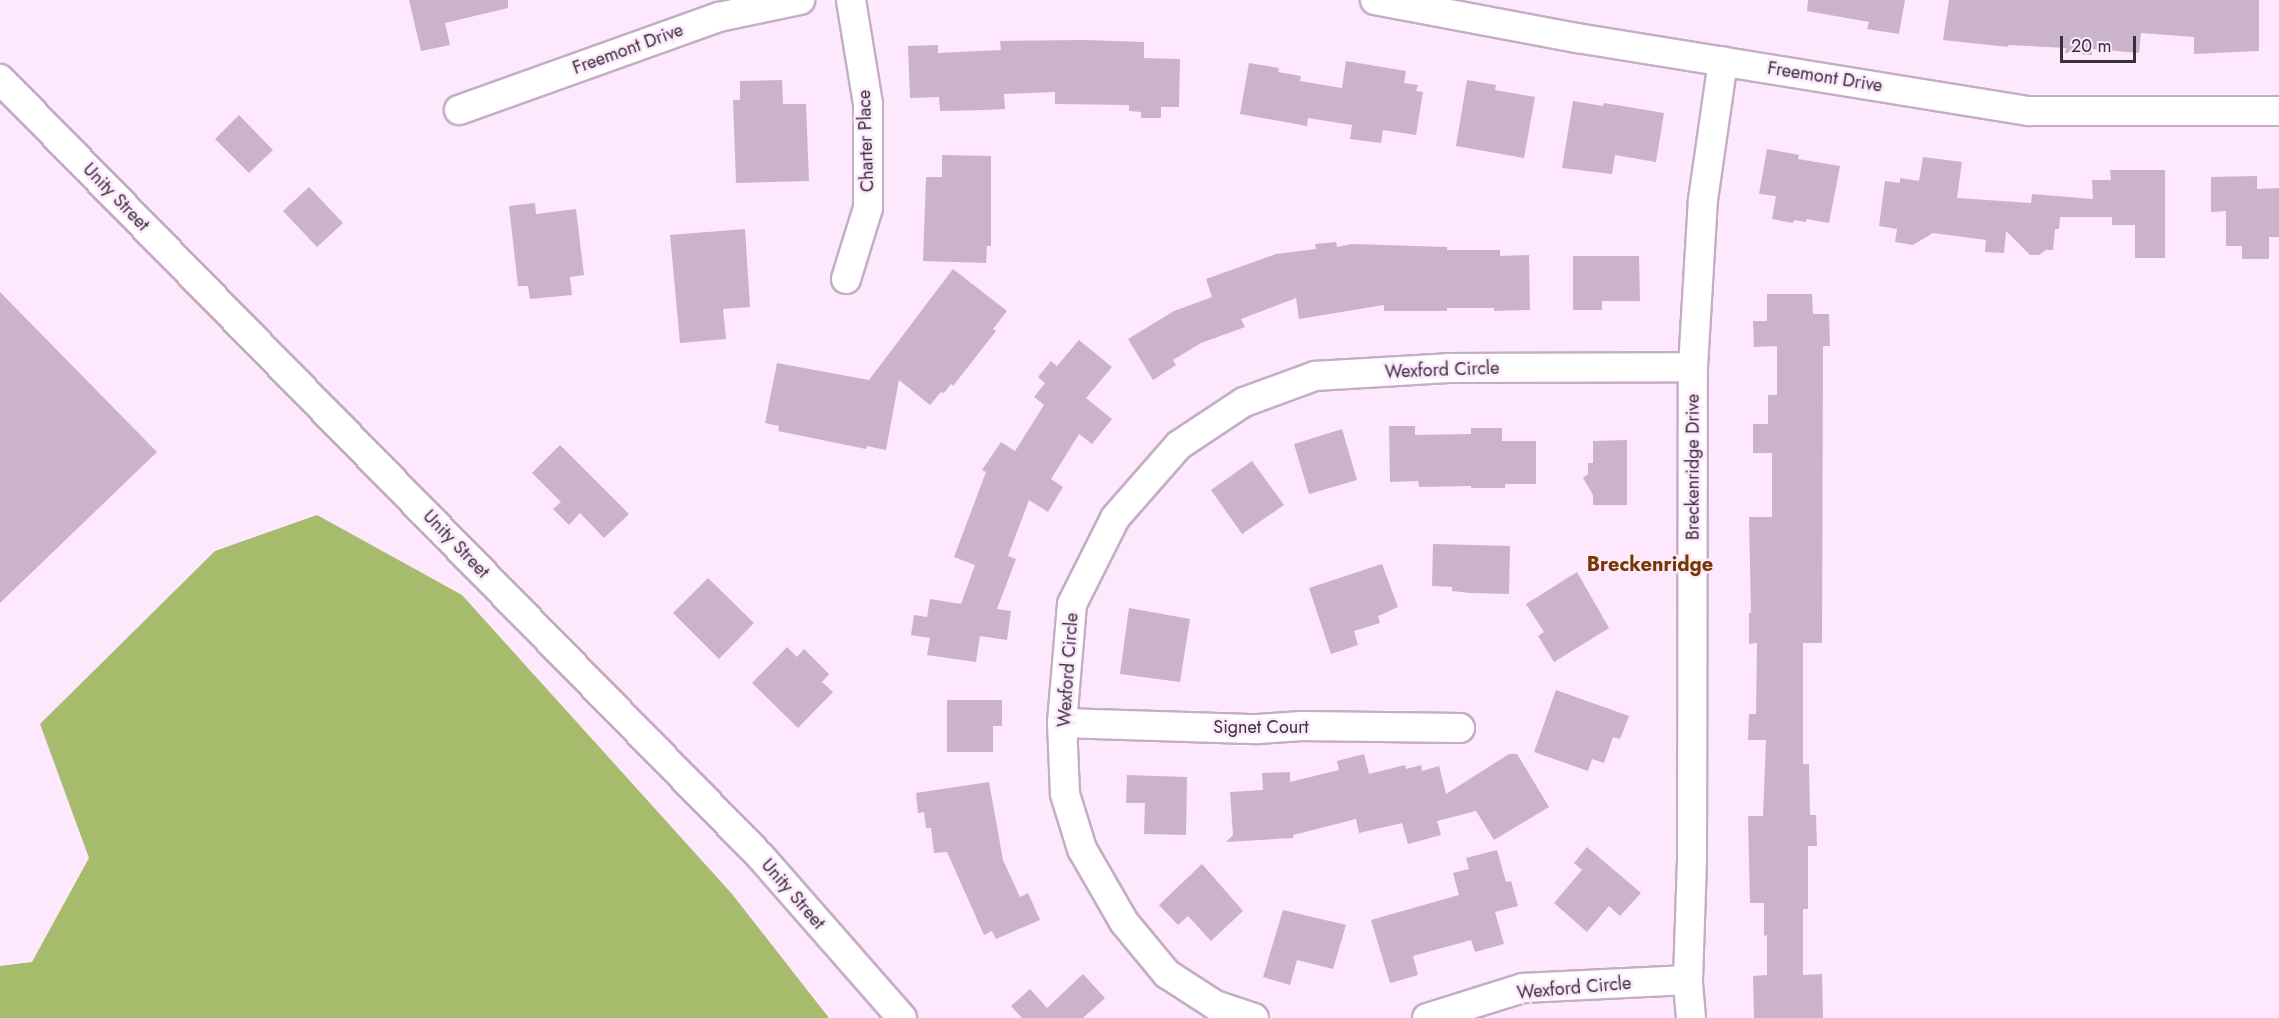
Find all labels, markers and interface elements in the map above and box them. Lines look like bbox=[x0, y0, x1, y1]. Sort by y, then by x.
street label: Freemont Drive bbox=[570, 19, 686, 79]
scale bar bbox=[2063, 24, 2140, 62]
text: 20 m bbox=[2071, 33, 2111, 59]
street label: Freemont Drive bbox=[1766, 57, 1884, 97]
street label: Charter Place bbox=[853, 89, 879, 193]
street label: Unity Street bbox=[78, 159, 154, 235]
street label: Wexford Circle bbox=[1384, 357, 1500, 383]
street label: Breckenridge Drive bbox=[1682, 394, 1704, 540]
street label: Unity Street bbox=[418, 506, 494, 582]
district label: Breckenridge bbox=[1587, 552, 1713, 576]
street label: Wexford Circle bbox=[1053, 612, 1083, 728]
street label: Signet Court bbox=[1213, 716, 1309, 738]
street label: Unity Street bbox=[757, 854, 829, 934]
street label: Wexford Circle bbox=[1516, 972, 1632, 1004]

